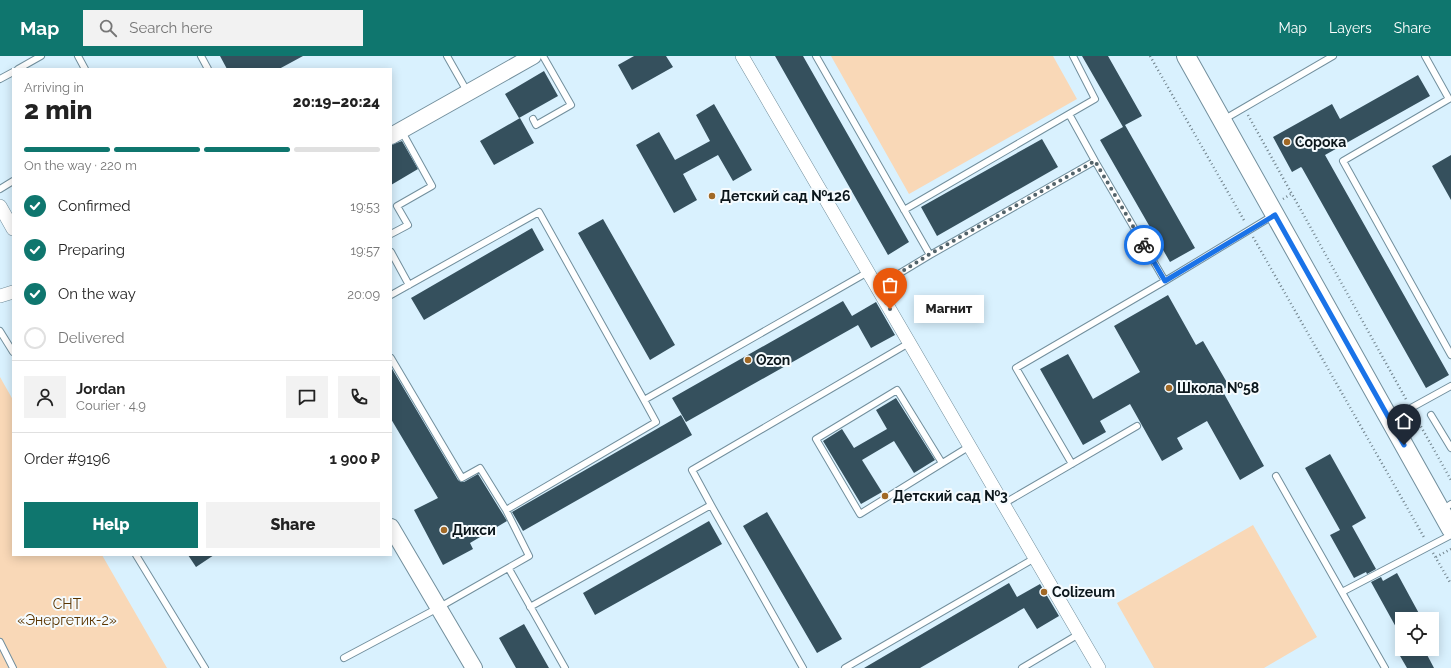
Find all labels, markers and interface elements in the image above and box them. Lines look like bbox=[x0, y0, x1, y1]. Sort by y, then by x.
search box bbox=[83, 10, 363, 46]
text: Map bbox=[20, 17, 59, 39]
icon: search bbox=[97, 17, 119, 39]
text: Search here bbox=[129, 19, 213, 37]
text: Map bbox=[1279, 20, 1307, 36]
text: Layers bbox=[1329, 20, 1372, 36]
text: Share bbox=[1394, 20, 1431, 36]
text: Arriving in bbox=[24, 80, 84, 95]
text: 20:19–20:24 bbox=[293, 93, 380, 111]
text: 2 min bbox=[24, 95, 92, 125]
place label: Сорока bbox=[1295, 134, 1346, 150]
marker: Сорока bbox=[1282, 137, 1292, 147]
text: On the way · 220 m bbox=[24, 158, 137, 173]
place label: Детский сад №126 bbox=[720, 188, 850, 204]
marker: Детский сад №126 bbox=[707, 191, 717, 201]
icon: check bbox=[24, 195, 46, 217]
text: Confirmed bbox=[58, 197, 131, 215]
text: 19:53 bbox=[350, 199, 380, 214]
courier bbox=[1124, 225, 1164, 265]
icon: bike bbox=[1133, 234, 1155, 256]
icon: check bbox=[24, 239, 46, 261]
text: Preparing bbox=[58, 241, 125, 259]
text: 19:57 bbox=[350, 243, 380, 258]
pin bbox=[873, 268, 907, 309]
icon: bag bbox=[879, 274, 901, 296]
icon: check bbox=[24, 283, 46, 305]
text: On the way bbox=[58, 285, 136, 303]
text: 20:09 bbox=[347, 287, 380, 302]
callout: Магнит bbox=[914, 295, 984, 323]
text: Магнит bbox=[926, 301, 972, 316]
text: Delivered bbox=[58, 329, 125, 347]
place label: Ozon bbox=[756, 352, 790, 368]
marker: Ozon bbox=[743, 355, 753, 365]
button: person bbox=[24, 376, 66, 418]
button: chat bbox=[286, 376, 328, 418]
button: phone bbox=[338, 376, 380, 418]
text: Jordan bbox=[76, 380, 125, 398]
place label: Школа №58 bbox=[1177, 380, 1259, 396]
marker: Школа №58 bbox=[1164, 383, 1174, 393]
text: Courier · 4.9 bbox=[76, 398, 146, 413]
pin bbox=[1387, 404, 1421, 445]
icon: home bbox=[1393, 410, 1415, 432]
text: Order #9196 bbox=[24, 450, 110, 468]
text: 1 900 ₽ bbox=[329, 450, 380, 468]
place label: Детский сад №3 bbox=[893, 488, 1008, 504]
marker: Детский сад №3 bbox=[880, 491, 890, 501]
button: Help bbox=[24, 502, 198, 548]
button: Share bbox=[206, 502, 380, 548]
place label: Дикси bbox=[452, 522, 496, 538]
marker: Дикси bbox=[439, 525, 449, 535]
place label: Colizeum bbox=[1052, 584, 1115, 600]
marker: Colizeum bbox=[1039, 587, 1049, 597]
park label: СНТ «Энергетик-2» bbox=[17, 596, 117, 628]
map controls bbox=[1395, 612, 1439, 656]
button: locate bbox=[1395, 612, 1439, 656]

